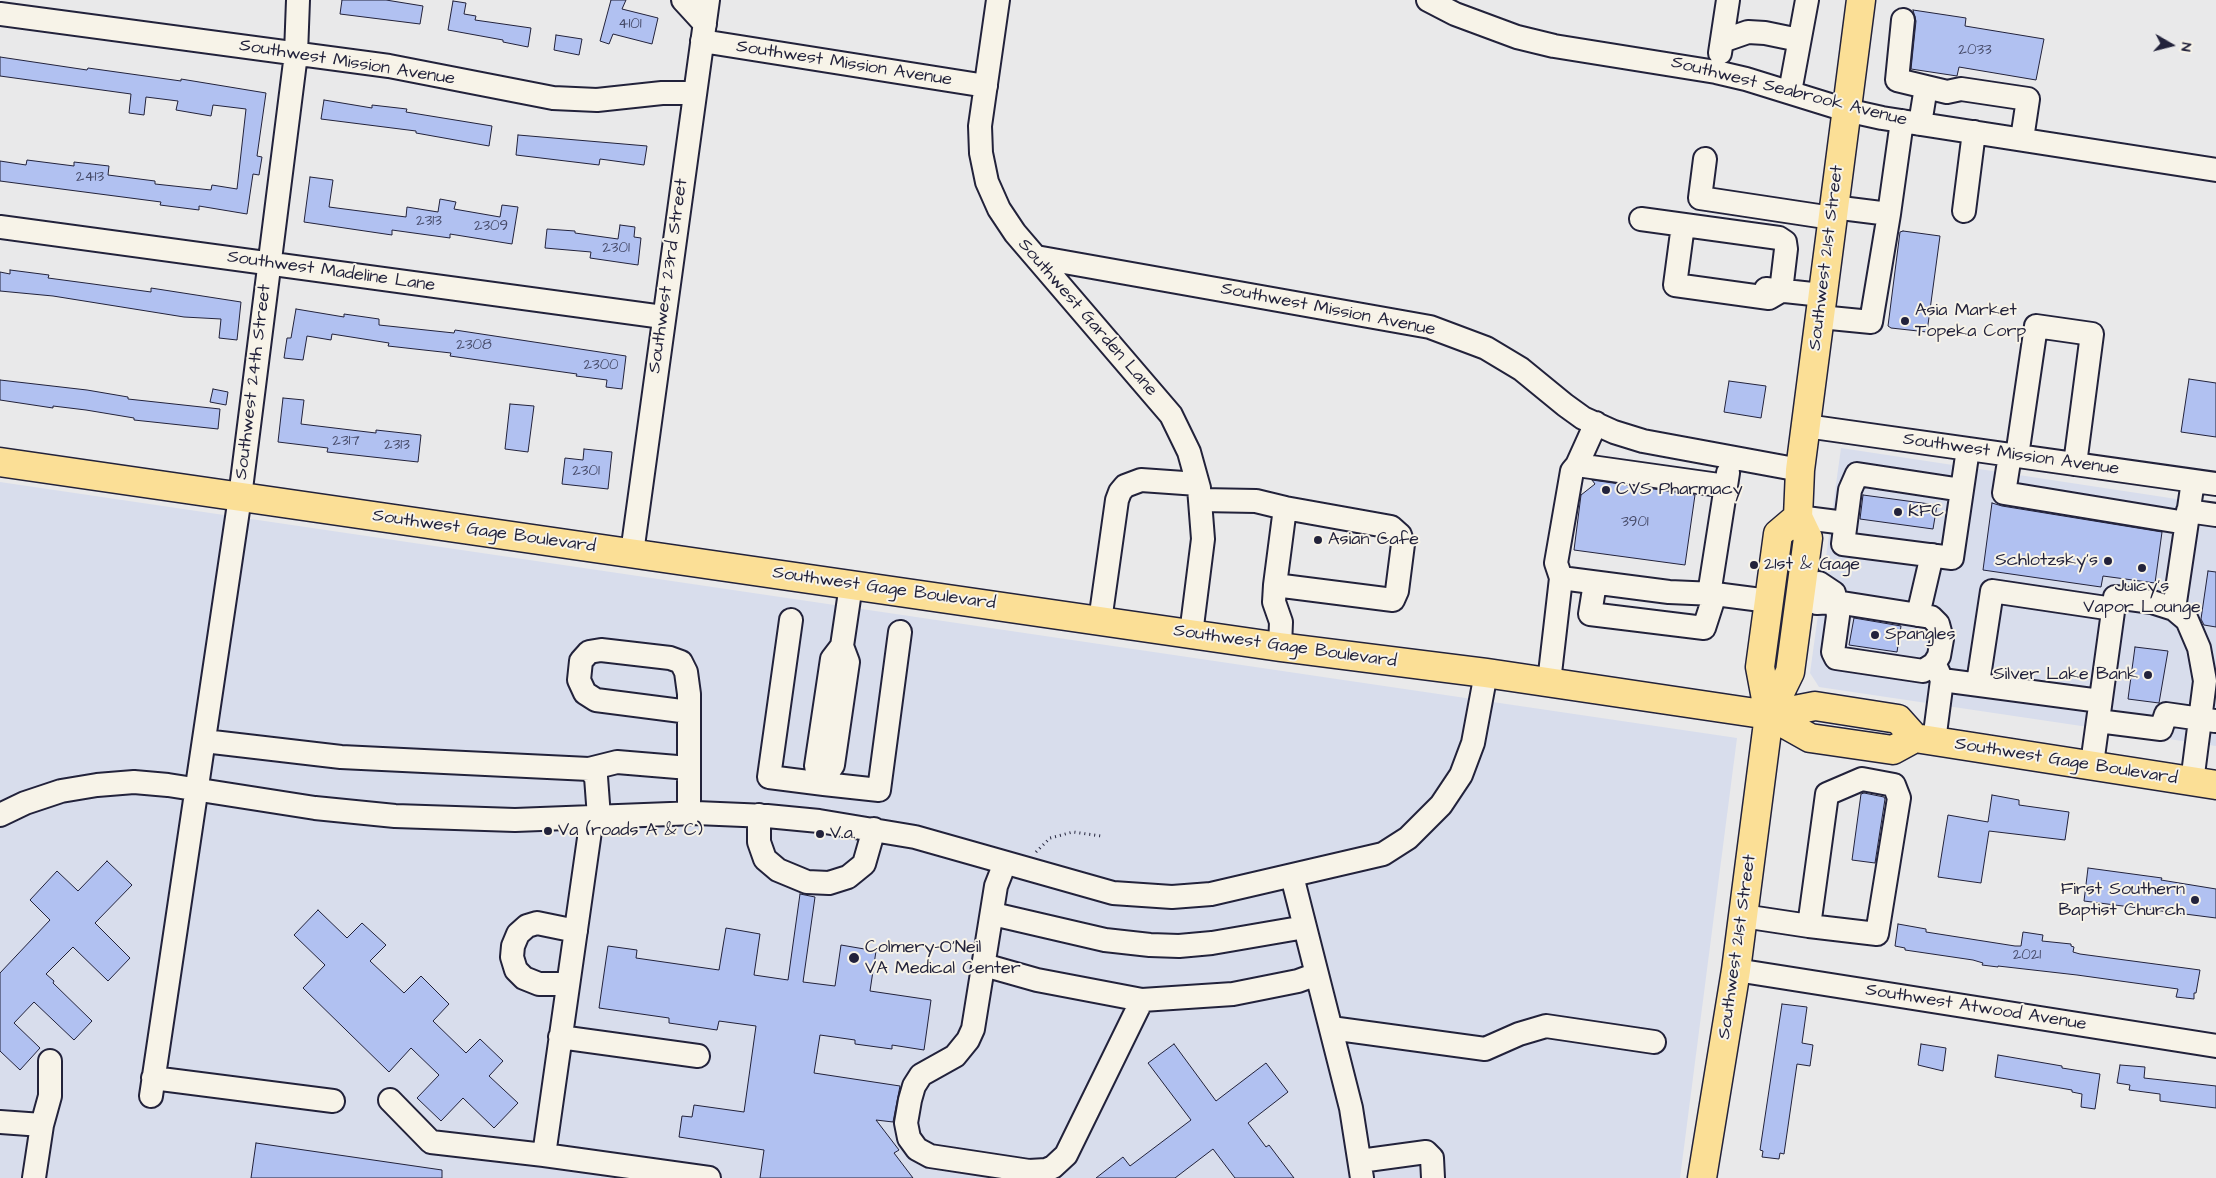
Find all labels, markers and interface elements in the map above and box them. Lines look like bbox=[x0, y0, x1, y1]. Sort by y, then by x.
house number: 4101 bbox=[618, 16, 642, 34]
north arrow bbox=[2146, 20, 2196, 70]
street label: Southwest Mission Avenue bbox=[238, 35, 456, 91]
street label: Southwest Mission Avenue bbox=[735, 36, 953, 92]
text: N bbox=[2175, 41, 2196, 53]
house number: 2033 bbox=[1958, 42, 1992, 60]
street label: Southwest Seabrook Avenue bbox=[1669, 52, 1909, 132]
street label: Southwest 21st Street bbox=[1805, 164, 1849, 352]
house number: 2413 bbox=[76, 169, 104, 187]
street label: Southwest 23rd Street bbox=[645, 177, 693, 375]
house number: 2313 bbox=[416, 213, 442, 231]
house number: 2309 bbox=[474, 218, 508, 236]
street label: Southwest Garden Lane bbox=[1013, 235, 1161, 401]
house number: 2301 bbox=[602, 240, 630, 258]
street label: Southwest Madeline Lane bbox=[226, 247, 436, 297]
street label: Southwest Mission Avenue bbox=[1219, 279, 1437, 341]
street label: Southwest 24th Street bbox=[231, 283, 277, 481]
place label: Asia Market Topeka Corp bbox=[1915, 300, 2026, 342]
marker: Asia Market Topeka Corp bbox=[1899, 315, 1911, 327]
house number: 2308 bbox=[456, 337, 492, 355]
house number: 2300 bbox=[583, 357, 619, 375]
street label: Southwest Mission Avenue bbox=[1902, 429, 2120, 481]
house number: 2317 bbox=[332, 433, 360, 451]
house number: 2313 bbox=[384, 437, 410, 455]
house number: 2301 bbox=[572, 463, 600, 481]
place label: CVS Pharmacy bbox=[1616, 479, 1743, 501]
marker: CVS Pharmacy bbox=[1600, 484, 1612, 496]
place label: KFC bbox=[1908, 501, 1944, 523]
street label: Southwest Gage Boulevard bbox=[371, 506, 597, 558]
marker: KFC bbox=[1892, 506, 1904, 518]
house number: 3901 bbox=[1621, 514, 1649, 532]
place label: Asian Cafe bbox=[1328, 529, 1419, 551]
marker: Asian Cafe bbox=[1312, 534, 1324, 546]
place label: Schlotzsky's bbox=[1995, 550, 2098, 572]
place label: 21st & Gage bbox=[1764, 554, 1860, 576]
marker: Schlotzsky's bbox=[2102, 555, 2114, 567]
marker: 21st & Gage bbox=[1748, 559, 1760, 571]
marker: Juicy's Vapor Lounge bbox=[2136, 562, 2148, 574]
street label: Southwest Gage Boulevard bbox=[771, 563, 997, 615]
place label: Juicy's Vapor Lounge bbox=[2083, 576, 2201, 618]
street label: Southwest Gage Boulevard bbox=[1172, 621, 1398, 673]
place label: Spangles bbox=[1885, 624, 1956, 646]
marker: Spangles bbox=[1869, 629, 1881, 641]
place label: Silver Lake Bank bbox=[1993, 664, 2138, 686]
marker: Silver Lake Bank bbox=[2142, 669, 2154, 681]
street label: Southwest Gage Boulevard bbox=[1953, 734, 2179, 790]
place label: Va (roads A & C) bbox=[558, 820, 703, 842]
place label: V.a. bbox=[830, 823, 856, 845]
marker: Va (roads A & C) bbox=[542, 825, 554, 837]
marker: V.a. bbox=[814, 828, 826, 840]
street label: Southwest 21st Street bbox=[1714, 853, 1762, 1041]
place label: First Southern Baptist Church bbox=[2058, 879, 2185, 922]
marker: First Southern Baptist Church bbox=[2189, 894, 2201, 906]
place label: Colmery-O'Neil VA Medical Center bbox=[865, 937, 1021, 980]
house number: 2021 bbox=[2013, 947, 2041, 965]
marker: Colmery-O'Neil VA Medical Center bbox=[847, 951, 861, 965]
street label: Southwest Atwood Avenue bbox=[1864, 980, 2088, 1036]

